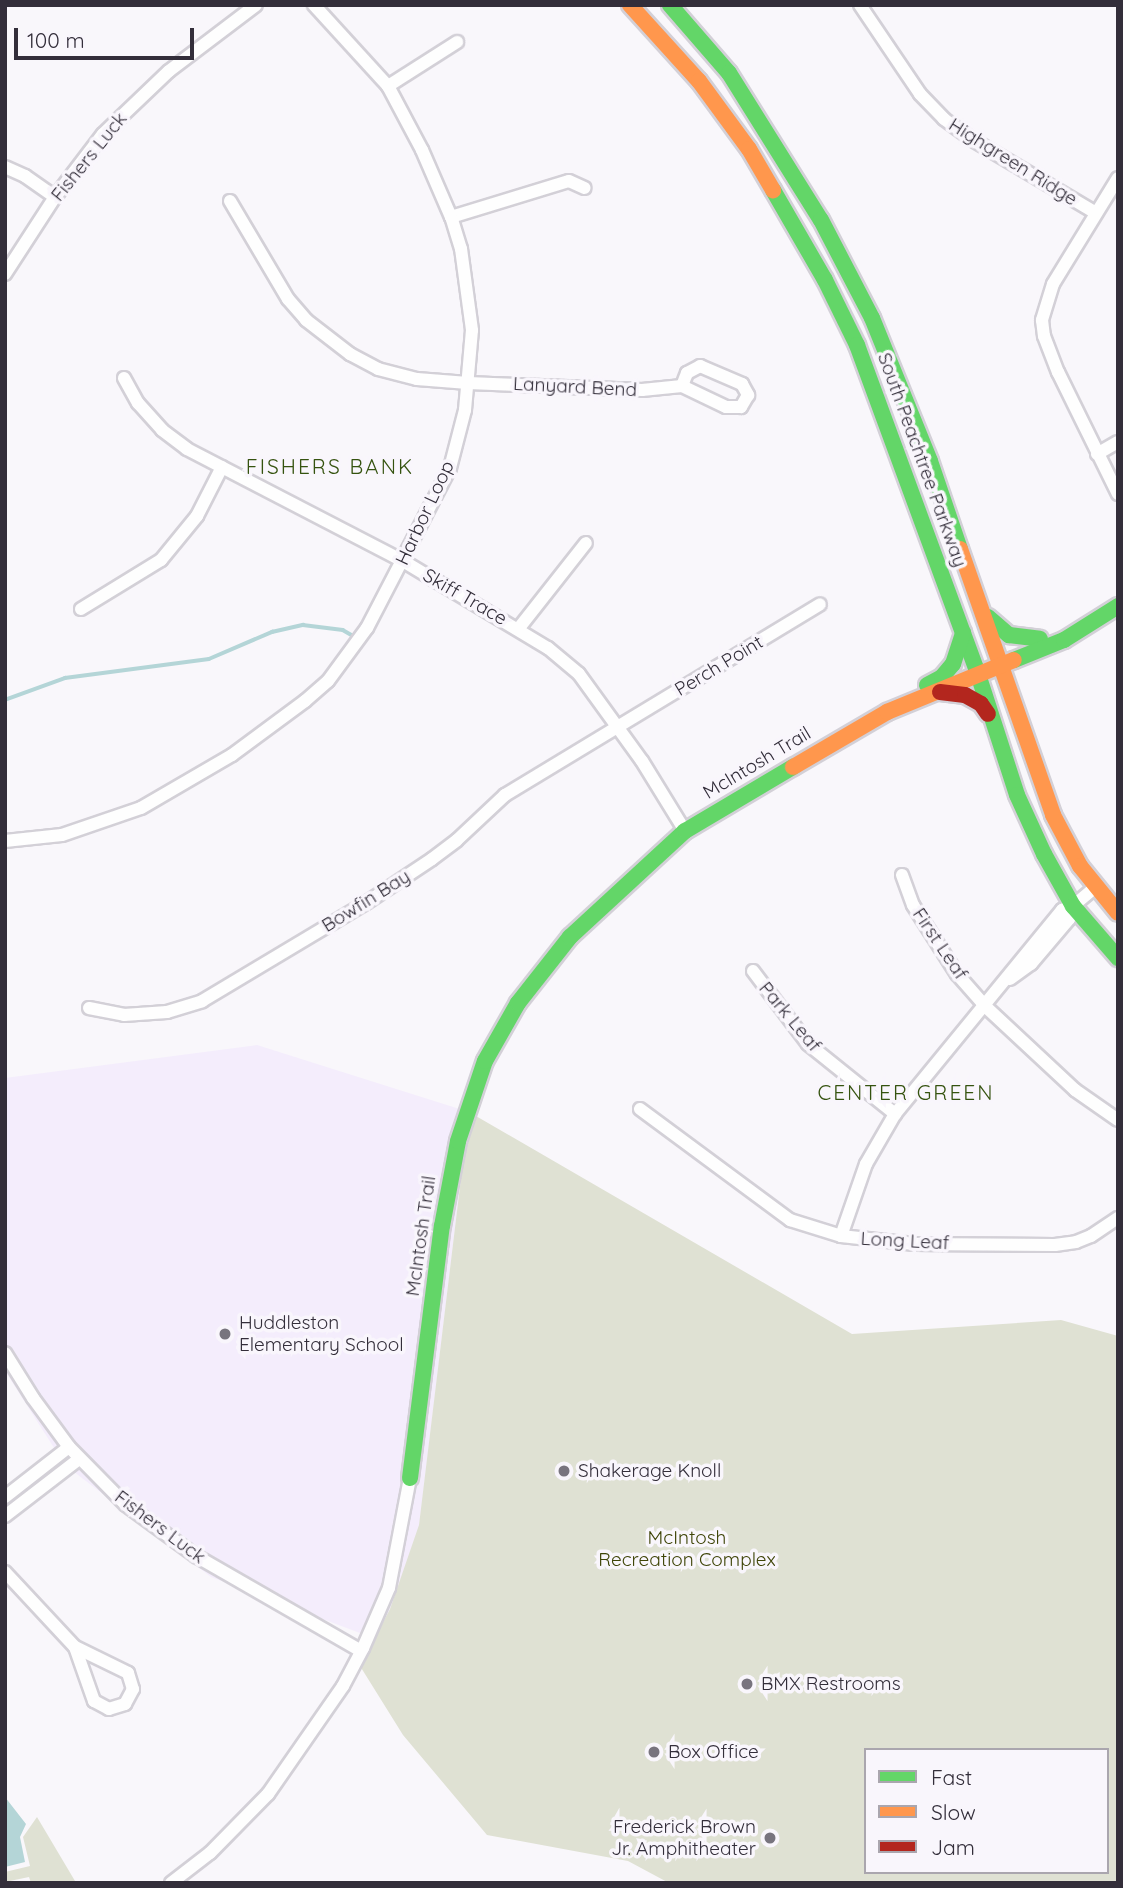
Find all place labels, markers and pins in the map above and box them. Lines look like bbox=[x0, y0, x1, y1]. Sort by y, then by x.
place label: Huddleston Elementary School bbox=[239, 1312, 404, 1356]
marker: Huddleston Elementary School bbox=[217, 1326, 233, 1342]
place label: Shakerage Knoll bbox=[578, 1460, 721, 1482]
marker: Shakerage Knoll bbox=[556, 1463, 572, 1479]
place label: BMX Restrooms bbox=[761, 1673, 901, 1695]
marker: BMX Restrooms bbox=[739, 1676, 755, 1692]
place label: Box Office bbox=[668, 1741, 759, 1763]
marker: Box Office bbox=[646, 1744, 662, 1760]
place label: Frederick Brown Jr. Amphitheater bbox=[611, 1816, 756, 1860]
marker: Frederick Brown Jr. Amphitheater bbox=[762, 1830, 778, 1846]

